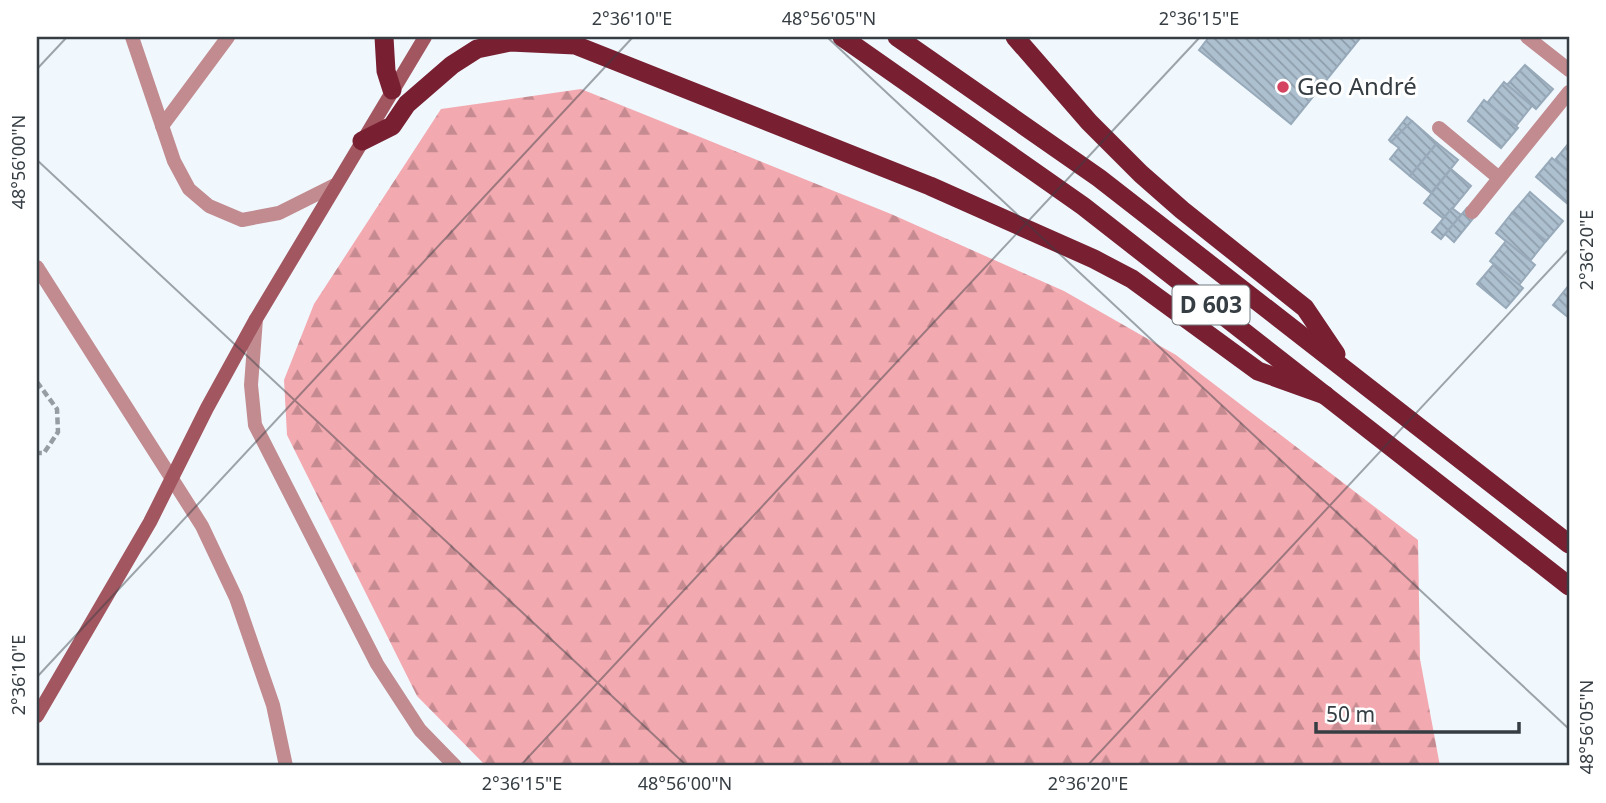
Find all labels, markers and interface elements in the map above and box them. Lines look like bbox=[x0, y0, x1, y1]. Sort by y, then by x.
text: 2°36'10"E bbox=[592, 6, 672, 30]
text: 48°56'05"N bbox=[782, 6, 876, 30]
text: 2°36'15"E bbox=[1159, 6, 1239, 30]
place label: Geo André bbox=[1297, 69, 1417, 102]
marker: Geo André bbox=[1275, 79, 1291, 95]
text: 48°56'00"N bbox=[6, 115, 30, 209]
text: 2°36'20"E bbox=[1574, 210, 1598, 290]
road number: D 603 bbox=[1172, 286, 1250, 324]
text: 2°36'10"E bbox=[6, 635, 30, 715]
text: 48°56'05"N bbox=[1574, 680, 1598, 774]
scale bar bbox=[1316, 691, 1518, 735]
text: 50 m bbox=[1326, 700, 1375, 728]
text: 2°36'15"E bbox=[482, 771, 562, 795]
text: 48°56'00"N bbox=[638, 771, 732, 795]
text: 2°36'20"E bbox=[1048, 771, 1128, 795]

